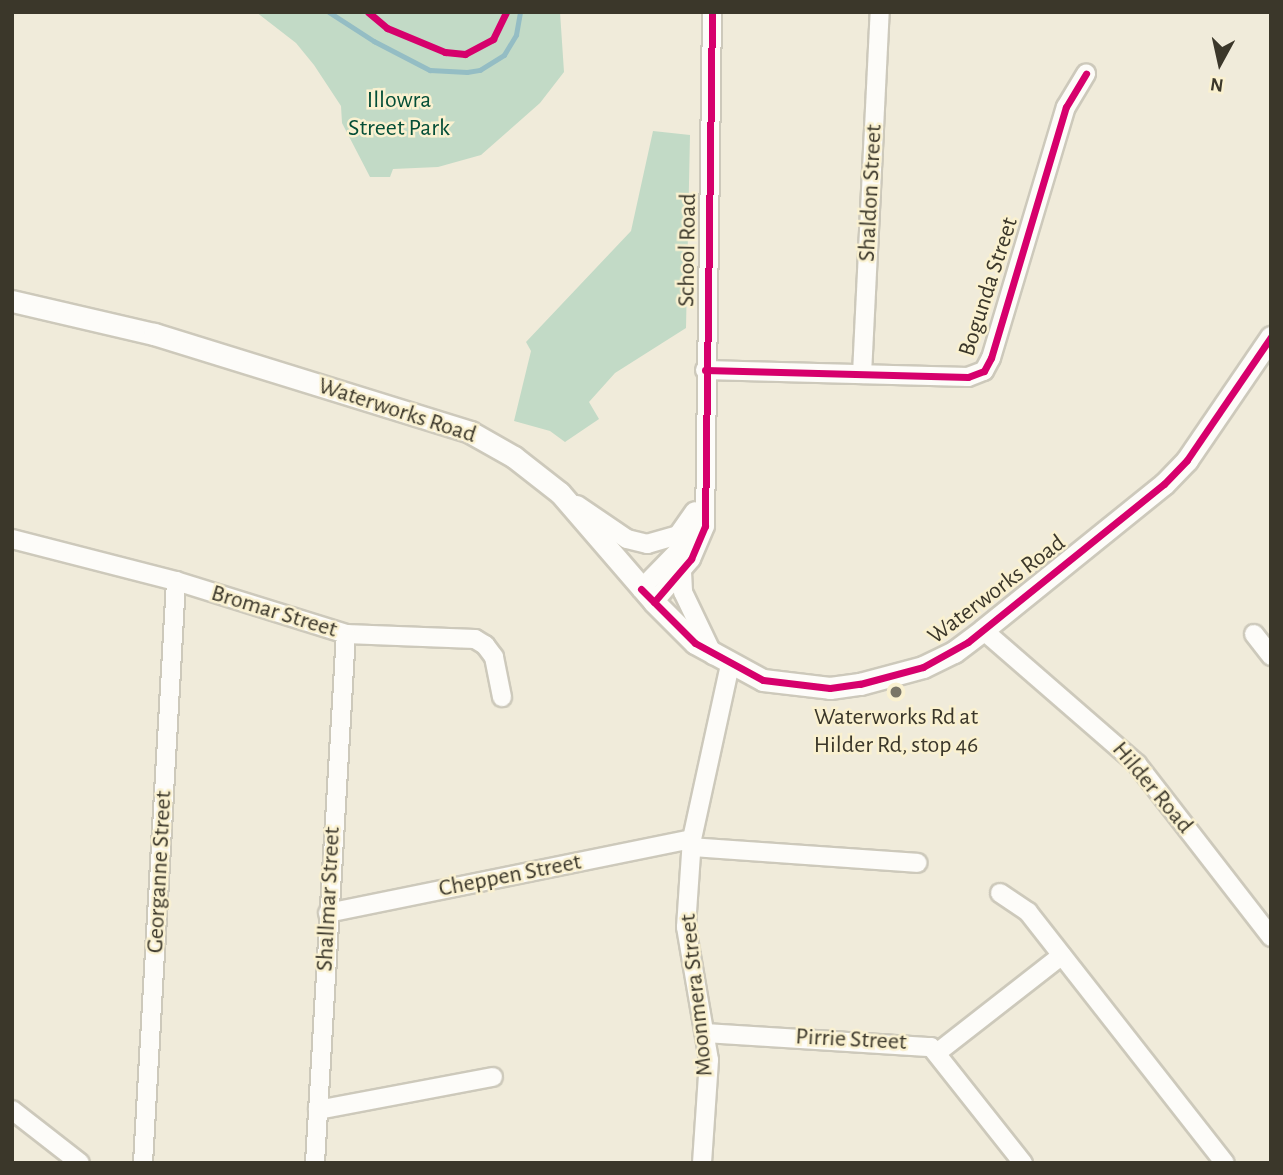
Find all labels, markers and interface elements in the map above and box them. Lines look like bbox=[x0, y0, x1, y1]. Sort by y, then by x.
north arrow bbox=[1185, 28, 1255, 98]
text: N bbox=[1209, 74, 1225, 95]
park label: Illowra Street Park bbox=[348, 87, 450, 143]
street label: Shaldon Street bbox=[853, 124, 889, 262]
street label: School Road bbox=[673, 193, 703, 307]
street label: Bogunda Street bbox=[953, 214, 1025, 360]
street label: Waterworks Road bbox=[314, 372, 480, 450]
street label: Waterworks Road bbox=[923, 529, 1071, 651]
street label: Bromar Street bbox=[208, 579, 340, 645]
marker: Waterworks Rd at Hilder Rd, stop 46 bbox=[888, 684, 904, 700]
place label: Waterworks Rd at Hilder Rd, stop 46 bbox=[814, 704, 978, 760]
street label: Hilder Road bbox=[1105, 736, 1199, 840]
street label: Georganne Street bbox=[141, 790, 179, 954]
street label: Shallmar Street bbox=[311, 826, 347, 972]
street label: Cheppen Street bbox=[436, 848, 584, 904]
street label: Moonmera Street bbox=[674, 912, 720, 1078]
street label: Pirrie Street bbox=[795, 1023, 907, 1057]

